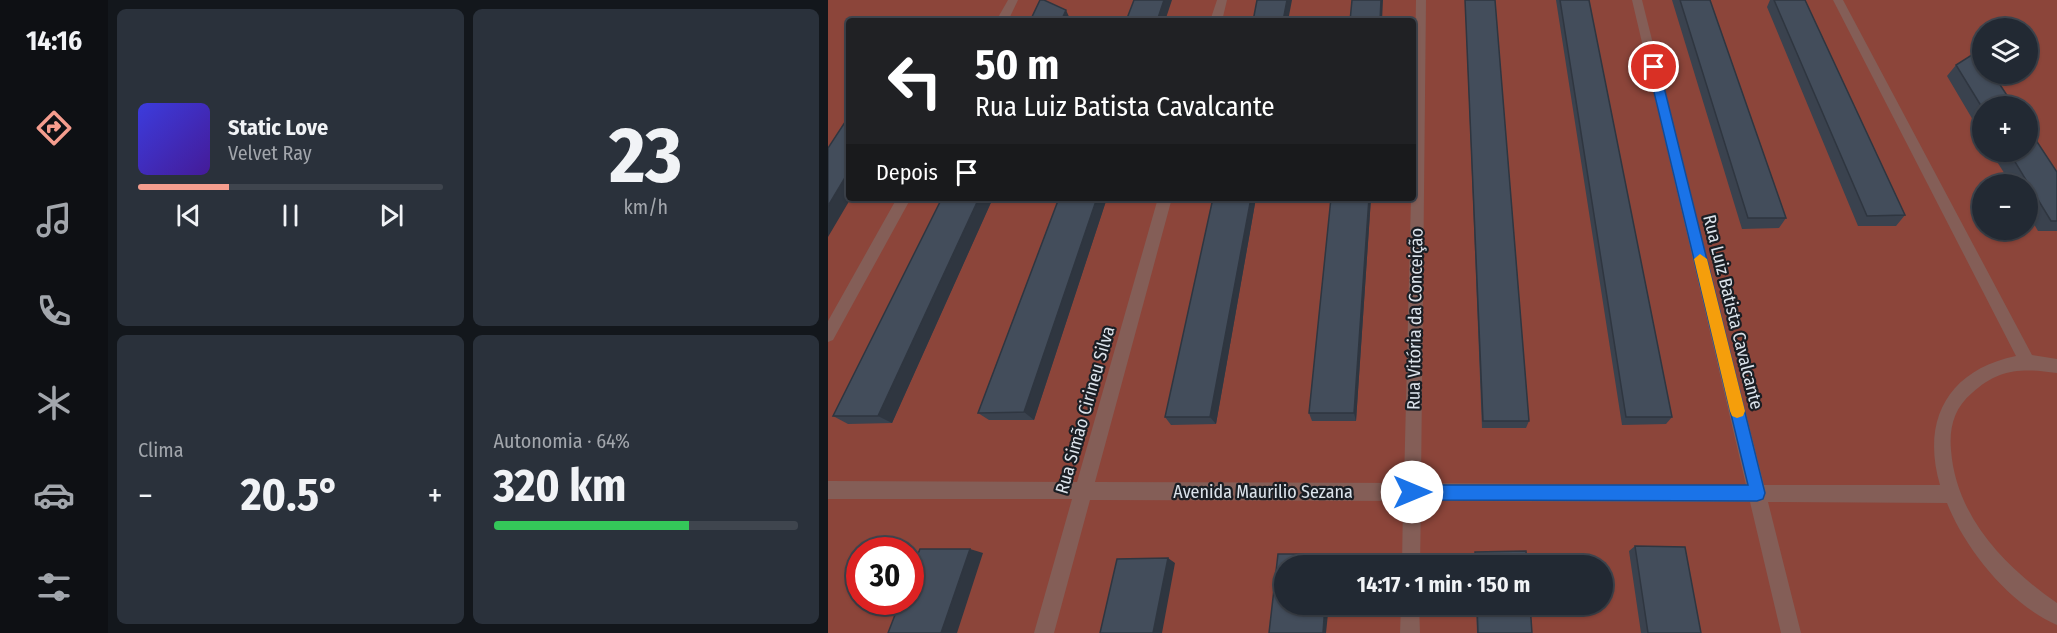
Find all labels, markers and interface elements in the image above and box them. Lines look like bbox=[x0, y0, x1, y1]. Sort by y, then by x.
map controls bbox=[1972, 18, 2038, 240]
button: layers bbox=[1972, 18, 2038, 84]
text: 14:16 bbox=[26, 25, 82, 57]
text: 50 m bbox=[975, 40, 1059, 90]
pin bbox=[1628, 41, 1679, 92]
icon: left bbox=[876, 42, 954, 120]
icon: arrive bbox=[1637, 50, 1670, 83]
text: Rua Luiz Batista Cavalcante bbox=[975, 91, 1275, 123]
button: + bbox=[1972, 96, 2038, 162]
icon: directions bbox=[33, 107, 75, 149]
text: 23 bbox=[609, 109, 682, 203]
text: Static Love bbox=[228, 114, 328, 141]
text: Velvet Ray bbox=[228, 141, 312, 165]
icon: arrive bbox=[950, 156, 983, 189]
text: Depois bbox=[876, 159, 938, 186]
button: − bbox=[1972, 174, 2038, 240]
text: km/h bbox=[623, 195, 668, 219]
icon: music bbox=[33, 199, 75, 241]
icon: previous bbox=[172, 199, 205, 232]
icon: pause bbox=[274, 199, 307, 232]
icon: next bbox=[375, 199, 408, 232]
street label: Rua Luiz Batista Cavalcante bbox=[1698, 212, 1768, 412]
street label: Rua Vitória da Conceição bbox=[1402, 228, 1428, 410]
icon: phone bbox=[33, 290, 75, 332]
street label: Rua Simão Cirineu Silva bbox=[1051, 324, 1119, 496]
icon: climate bbox=[33, 382, 75, 424]
text: Autonomia · 64% bbox=[494, 429, 630, 453]
text: Clima bbox=[138, 438, 183, 462]
text: 320 km bbox=[494, 459, 626, 513]
position arrow bbox=[1380, 460, 1444, 524]
text: 20.5° bbox=[241, 468, 340, 522]
icon: car bbox=[33, 474, 75, 516]
text: − bbox=[138, 476, 153, 516]
text: + bbox=[427, 476, 442, 516]
street label: Avenida Maurilio Sezana bbox=[1173, 481, 1353, 503]
speed limit sign: 30 bbox=[846, 537, 924, 615]
icon: filters bbox=[33, 566, 75, 608]
text: 14:17 · 1 min · 150 m bbox=[1357, 571, 1530, 598]

